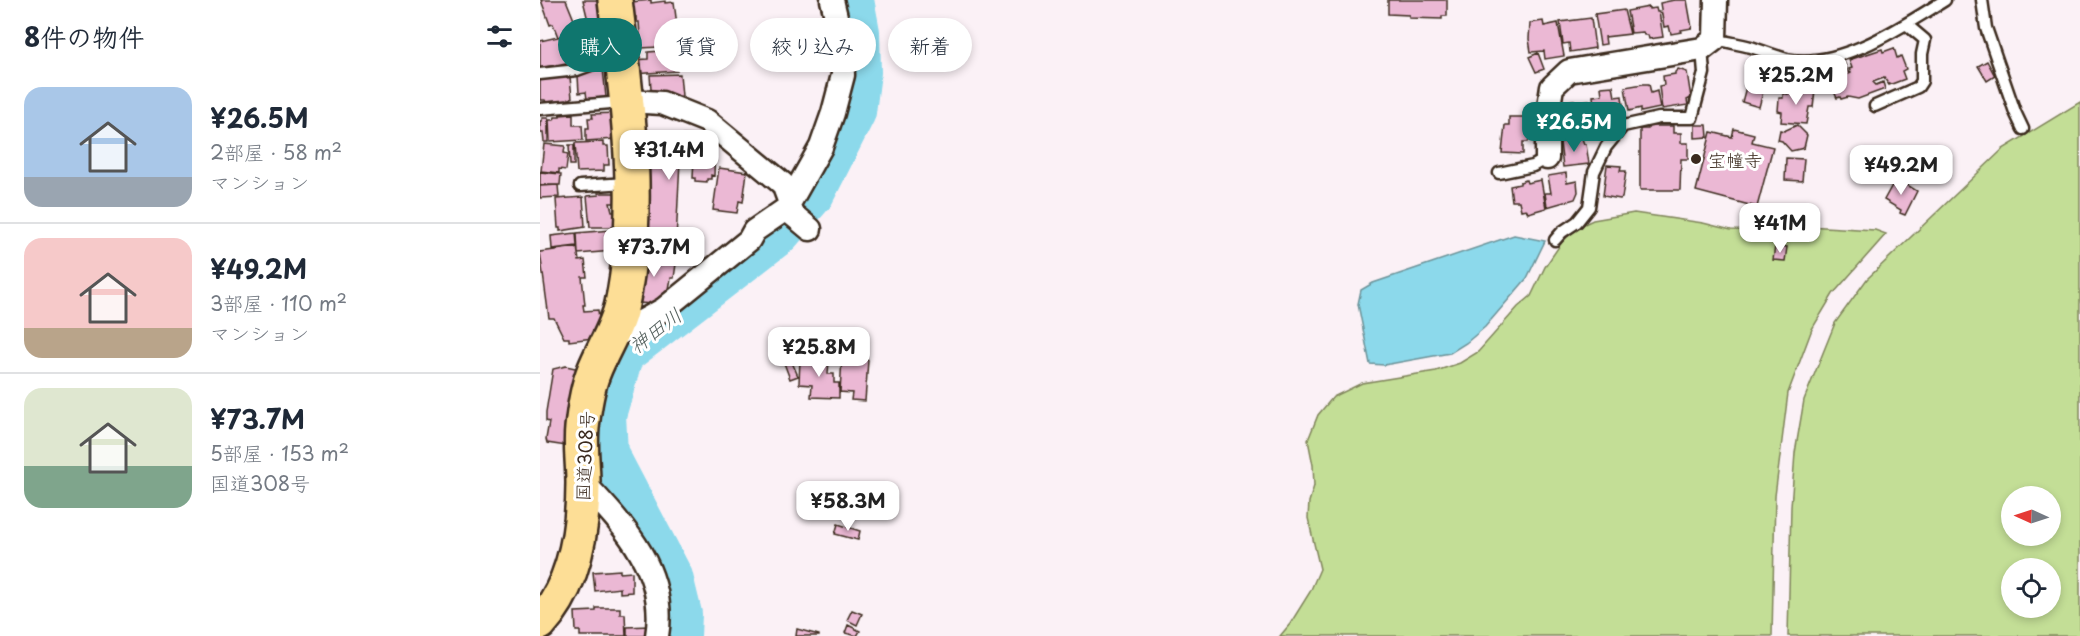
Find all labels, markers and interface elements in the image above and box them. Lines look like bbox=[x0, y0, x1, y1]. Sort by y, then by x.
text: 8件の物件 bbox=[24, 17, 144, 56]
chip: 購入 bbox=[558, 18, 642, 72]
chip: 賃貸 bbox=[654, 18, 738, 72]
chip: 絞り込み bbox=[750, 18, 876, 72]
chip: 新着 bbox=[888, 18, 972, 72]
icon: filters bbox=[483, 20, 516, 53]
pin: ¥25.2M bbox=[1747, 55, 1845, 106]
text: ¥25.2M bbox=[1758, 59, 1834, 89]
text: ¥26.5M bbox=[210, 98, 309, 137]
pin: ¥26.5M bbox=[1525, 102, 1623, 153]
text: ¥26.5M bbox=[1536, 106, 1612, 136]
icon: home bbox=[72, 111, 144, 183]
pin: ¥31.4M bbox=[620, 130, 718, 181]
text: ¥31.4M bbox=[634, 134, 704, 164]
text: 2部屋 · 58 m² bbox=[210, 137, 342, 167]
pin: ¥49.2M bbox=[1852, 145, 1950, 196]
place label: 宝幢寺 bbox=[1708, 146, 1762, 173]
text: ¥49.2M bbox=[1864, 149, 1938, 179]
marker: 宝幢寺 bbox=[1689, 152, 1703, 166]
text: マンション bbox=[210, 167, 309, 197]
pin: ¥41M bbox=[1744, 203, 1816, 254]
text: ¥41M bbox=[1753, 207, 1807, 237]
pin: ¥73.7M bbox=[605, 227, 703, 278]
text: ¥73.7M bbox=[618, 231, 691, 261]
text: ¥49.2M bbox=[210, 249, 307, 288]
icon: home bbox=[72, 262, 144, 334]
text: 3部屋 · 110 m² bbox=[210, 288, 347, 318]
water label: 神田川 bbox=[622, 300, 688, 360]
text: マンション bbox=[210, 318, 309, 348]
pin: ¥25.8M bbox=[770, 327, 868, 378]
text: ¥25.8M bbox=[782, 331, 856, 361]
text: ¥73.7M bbox=[210, 399, 305, 438]
street label: 国道308号 bbox=[568, 410, 600, 502]
icon: home bbox=[72, 412, 144, 484]
text: 5部屋 · 153 m² bbox=[210, 438, 349, 468]
text: 国道308号 bbox=[210, 468, 310, 498]
pin: ¥58.3M bbox=[799, 481, 897, 532]
text: ¥58.3M bbox=[810, 485, 886, 515]
north arrow bbox=[2001, 486, 2061, 546]
map controls bbox=[2001, 486, 2061, 618]
button: locate bbox=[2001, 558, 2061, 618]

